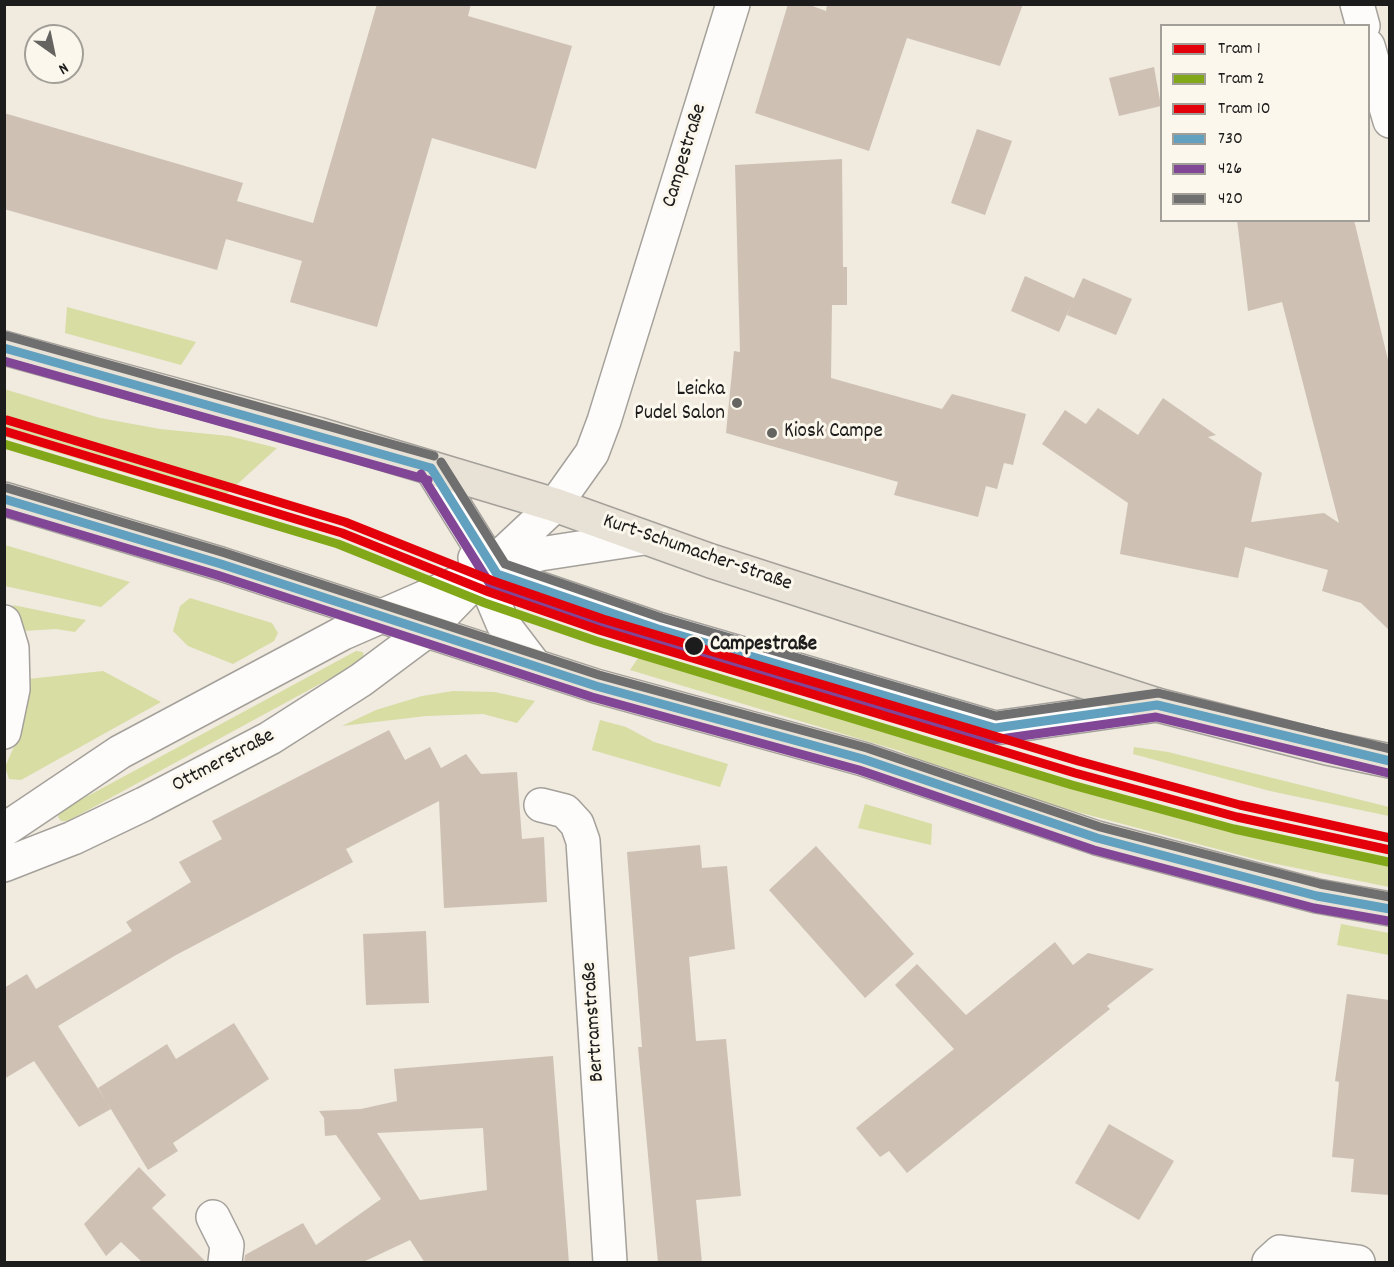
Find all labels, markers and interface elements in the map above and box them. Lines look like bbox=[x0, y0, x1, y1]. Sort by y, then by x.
north arrow bbox=[24, 24, 84, 84]
legend bbox=[1160, 24, 1370, 222]
text: Tram 1 bbox=[1218, 37, 1261, 62]
text: N bbox=[53, 56, 73, 80]
text: Tram 2 bbox=[1218, 67, 1265, 92]
text: Tram 10 bbox=[1218, 97, 1271, 122]
street label: Campestraße bbox=[658, 101, 714, 211]
text: 730 bbox=[1218, 127, 1243, 152]
text: 426 bbox=[1218, 157, 1242, 182]
text: 420 bbox=[1218, 187, 1243, 212]
place label: Leicka Pudel Salon bbox=[634, 378, 725, 428]
marker: Leicka Pudel Salon bbox=[730, 396, 744, 410]
place label: Kiosk Campe bbox=[784, 420, 883, 446]
marker: Kiosk Campe bbox=[765, 426, 779, 440]
street label: Kurt-Schumacher-Straße bbox=[599, 510, 795, 598]
place label: Campestraße bbox=[710, 633, 817, 659]
marker: Campestraße bbox=[683, 635, 705, 657]
street label: Ottmerstraße bbox=[168, 724, 280, 800]
street label: Bertramstraße bbox=[578, 961, 612, 1083]

